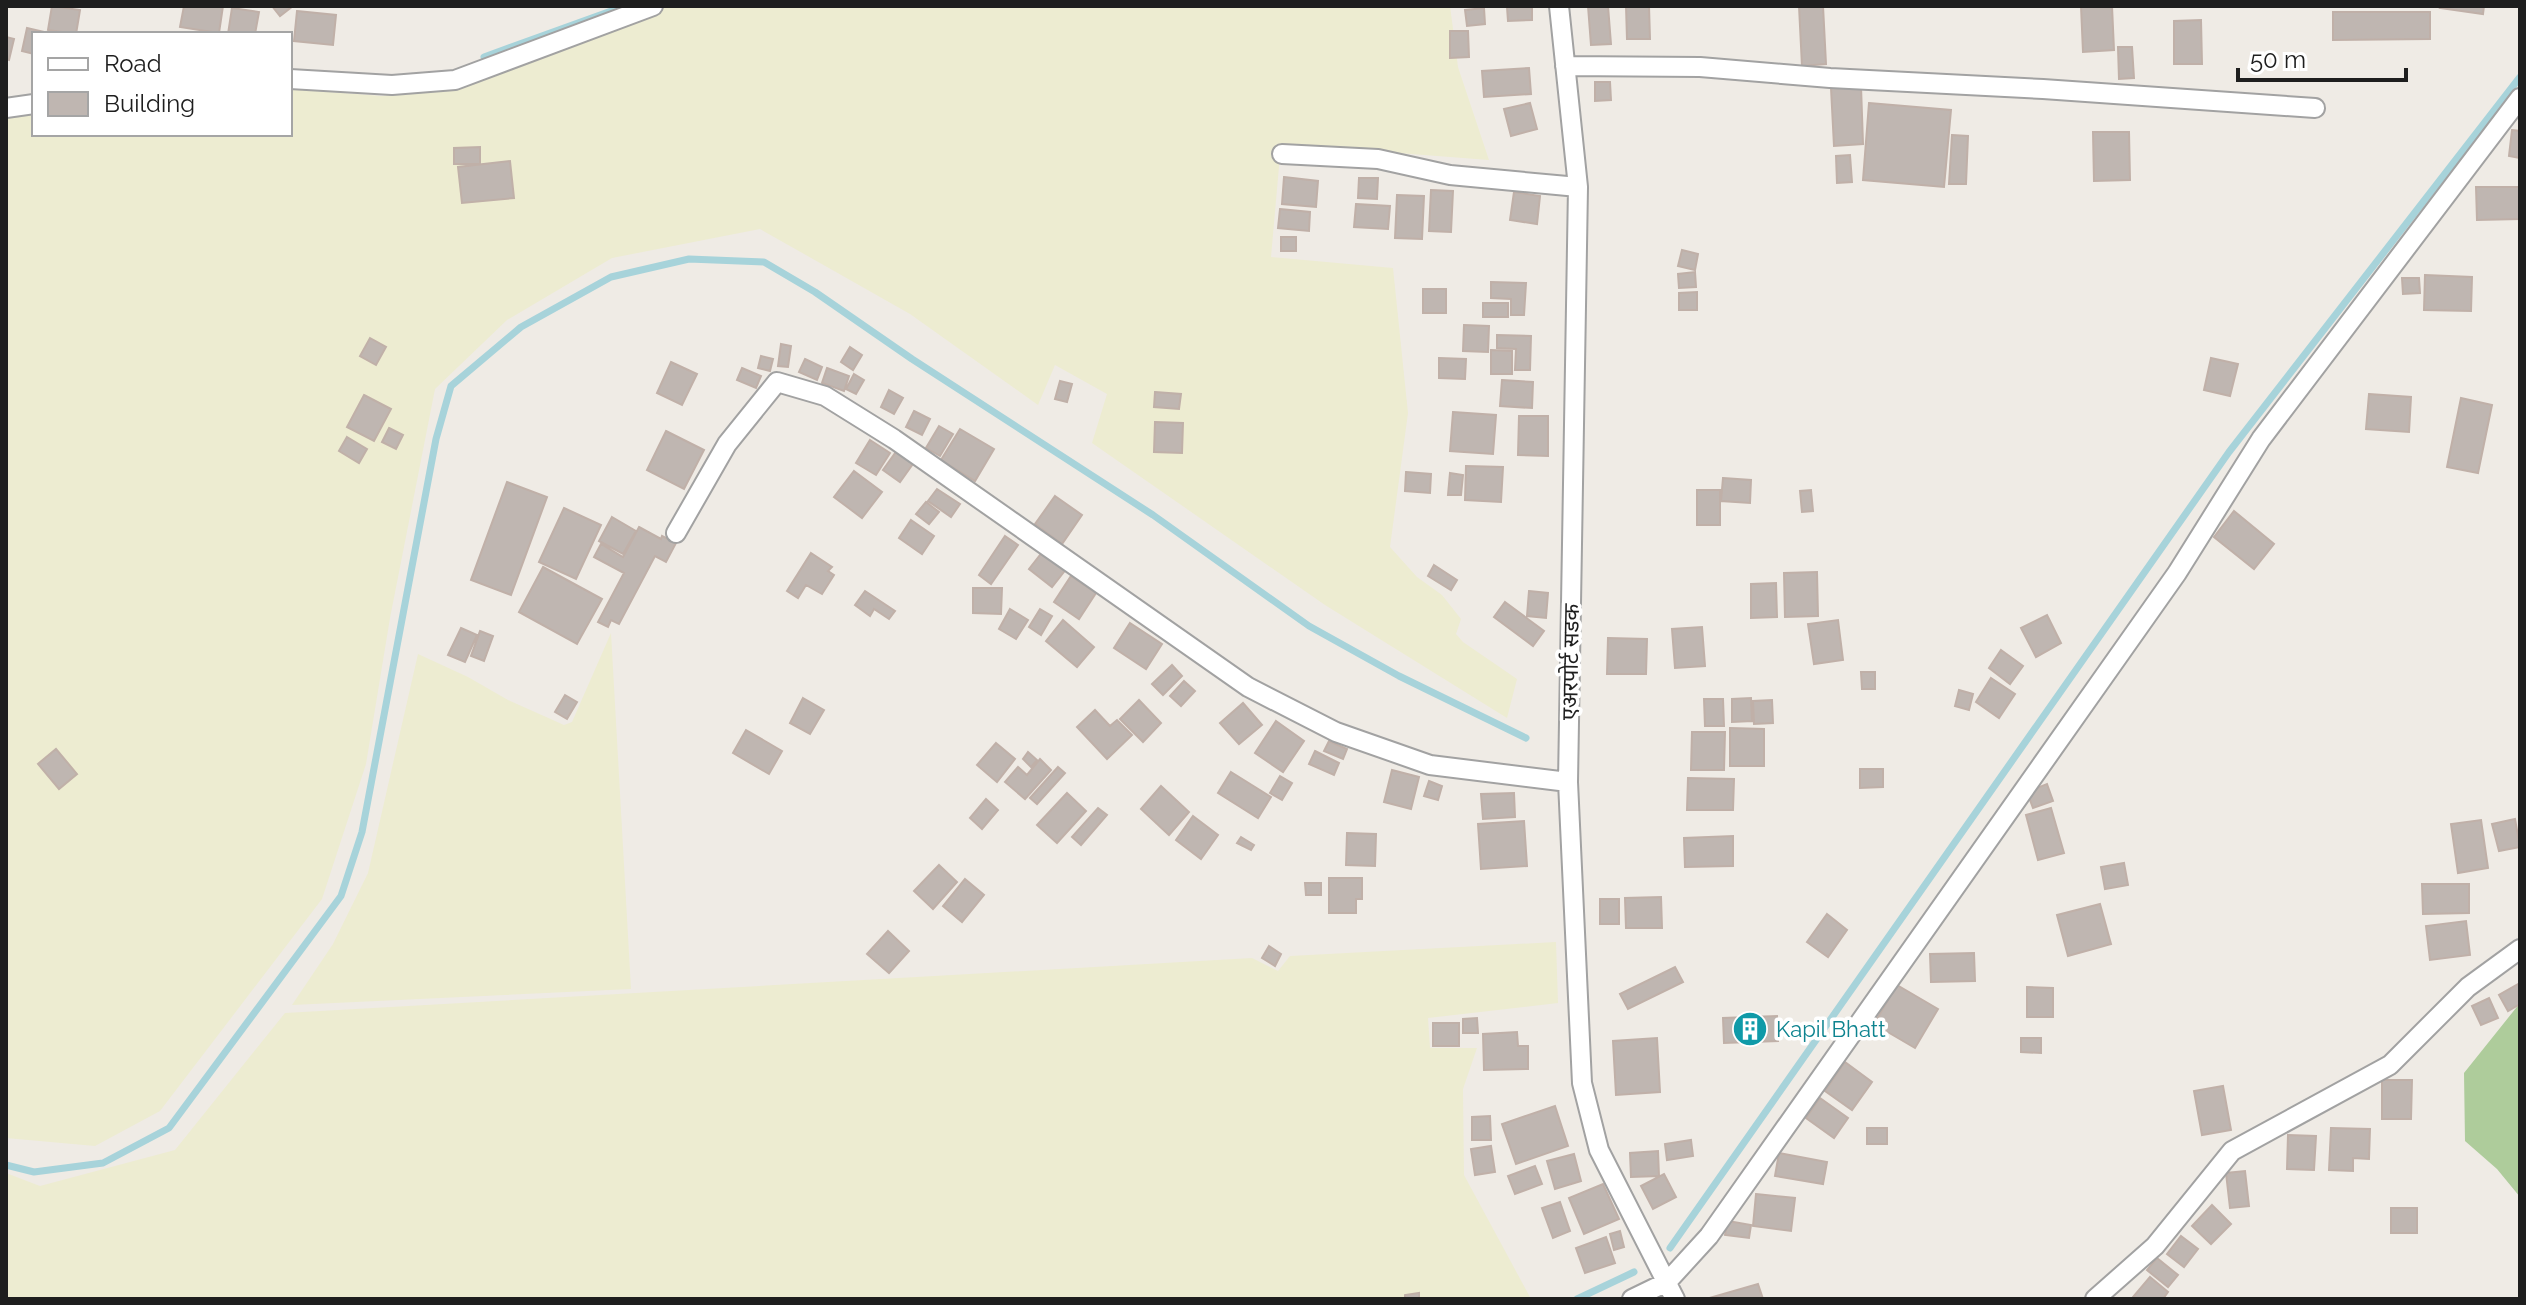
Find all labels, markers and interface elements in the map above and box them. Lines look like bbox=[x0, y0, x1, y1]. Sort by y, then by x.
legend bbox=[32, 32, 292, 136]
scale bar bbox=[2238, 32, 2406, 82]
text: 50 m bbox=[2250, 45, 2306, 74]
text: Road bbox=[104, 49, 162, 78]
text: Building bbox=[104, 89, 195, 118]
street label: एअरपोर्ट सडक bbox=[1556, 602, 1584, 720]
building icon: Kapil Bhatt bbox=[1731, 1010, 1769, 1048]
place label: Kapil Bhatt bbox=[1776, 1016, 1886, 1042]

